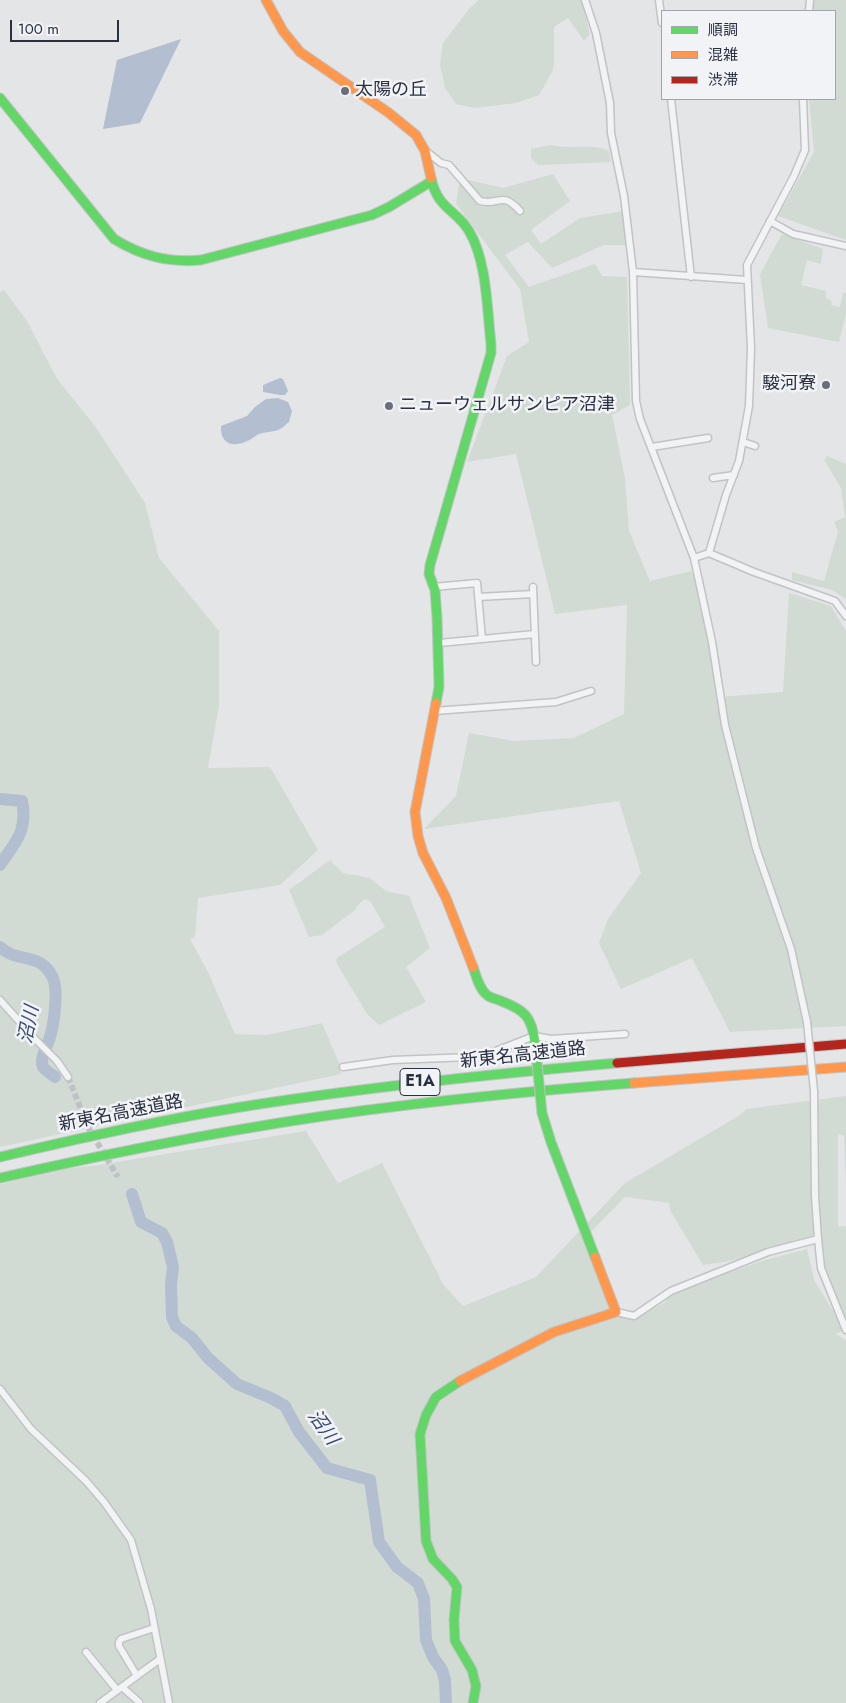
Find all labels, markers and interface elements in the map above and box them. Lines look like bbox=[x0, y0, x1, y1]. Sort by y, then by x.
scale bar bbox=[12, 10, 121, 42]
legend bbox=[661, 10, 836, 100]
text: 100 m bbox=[18, 18, 59, 40]
text: 順調 bbox=[708, 19, 738, 41]
text: 混雑 bbox=[708, 44, 738, 66]
text: 渋滞 bbox=[708, 69, 738, 91]
place label: 太陽の丘 bbox=[355, 80, 427, 102]
marker: 太陽の丘 bbox=[339, 85, 351, 97]
place label: 駿河寮 bbox=[762, 374, 816, 396]
marker: 駿河寮 bbox=[820, 379, 832, 391]
place label: ニューウェルサンピア沼津 bbox=[399, 395, 615, 417]
marker: ニューウェルサンピア沼津 bbox=[383, 400, 395, 412]
water label: 沼川 bbox=[15, 1004, 45, 1046]
street label: 新東名高速道路 bbox=[459, 1039, 587, 1073]
road number: E1A bbox=[400, 1068, 440, 1096]
street label: 新東名高速道路 bbox=[57, 1091, 185, 1137]
water label: 沼川 bbox=[302, 1406, 342, 1450]

